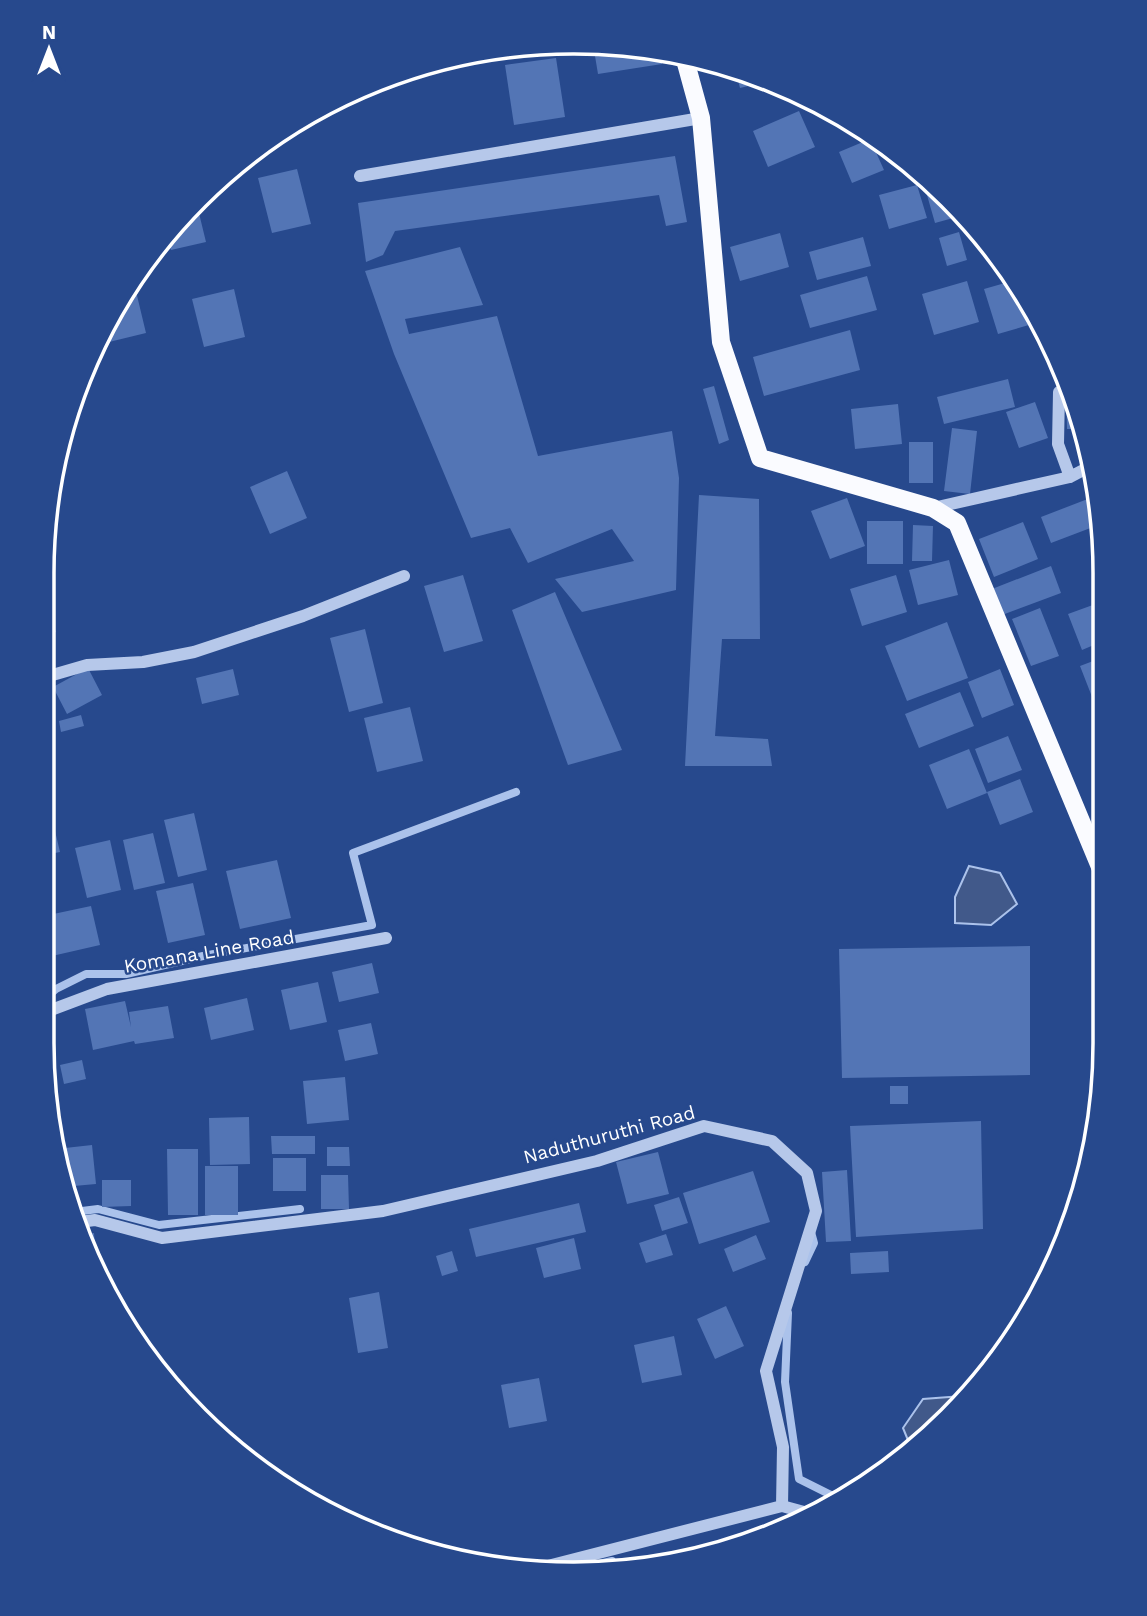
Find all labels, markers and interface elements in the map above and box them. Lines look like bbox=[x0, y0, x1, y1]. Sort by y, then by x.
north arrow bbox=[14, 14, 84, 84]
text: N bbox=[42, 21, 56, 44]
street label: Komana Line Road bbox=[122, 925, 296, 978]
street label: Naduthuruthi Road bbox=[521, 1100, 697, 1168]

